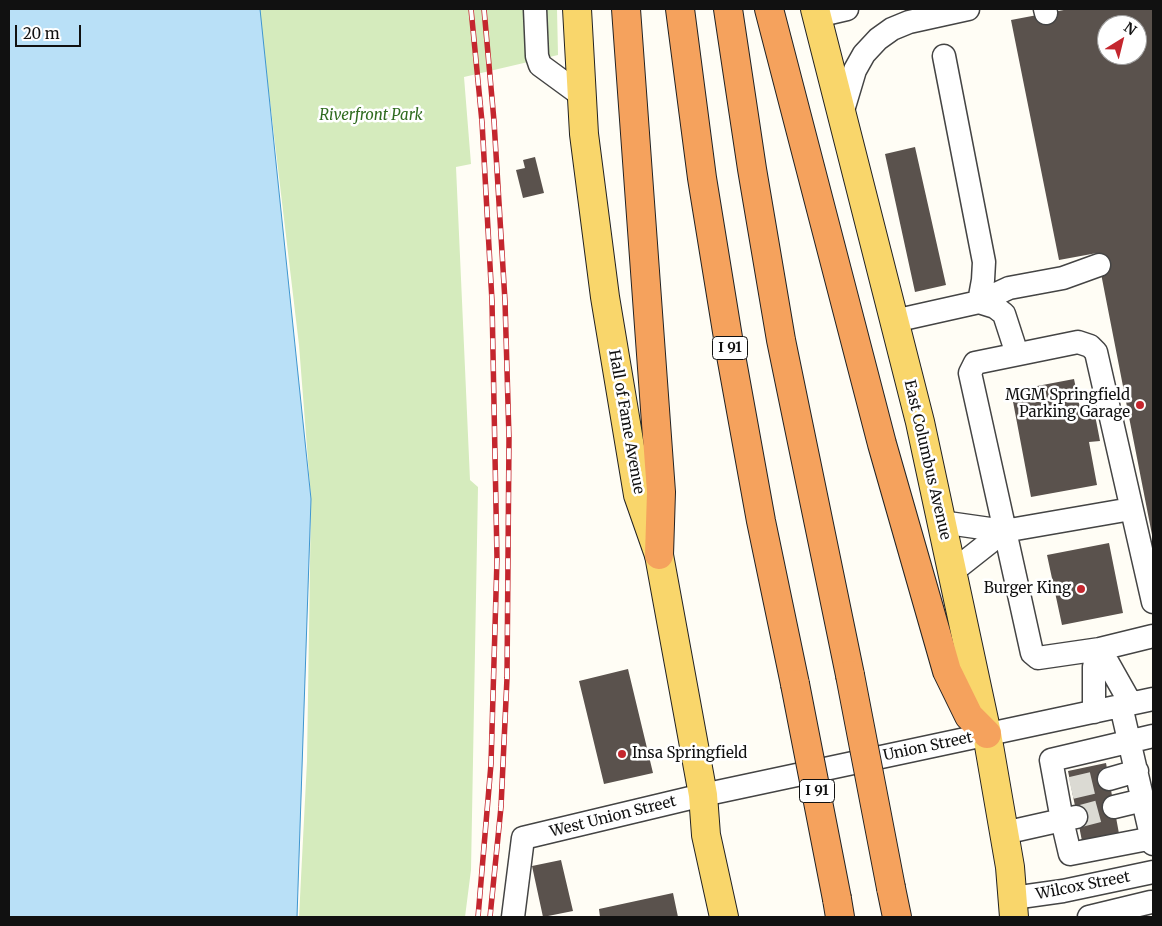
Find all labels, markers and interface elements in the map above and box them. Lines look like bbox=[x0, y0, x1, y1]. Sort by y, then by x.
scale bar bbox=[18, 15, 84, 47]
north arrow bbox=[1097, 15, 1147, 65]
text: N bbox=[1120, 18, 1140, 39]
text: 20 m bbox=[23, 24, 60, 43]
park label: Riverfront Park bbox=[319, 107, 423, 125]
road number: I 91 bbox=[712, 336, 748, 359]
street label: Hall of Fame Avenue bbox=[604, 348, 648, 496]
street label: East Columbus Avenue bbox=[900, 378, 954, 542]
place label: MGM Springfield Parking Garage bbox=[1005, 387, 1130, 422]
marker: MGM Springfield Parking Garage bbox=[1134, 399, 1146, 411]
place label: Burger King bbox=[984, 580, 1071, 598]
marker: Burger King bbox=[1075, 583, 1087, 595]
street label: Union Street bbox=[882, 729, 974, 765]
place label: Insa Springfield bbox=[632, 745, 747, 763]
marker: Insa Springfield bbox=[616, 748, 628, 760]
road number: I 91 bbox=[800, 779, 834, 802]
street label: West Union Street bbox=[548, 793, 678, 841]
street label: Wilcox Street bbox=[1034, 868, 1132, 904]

